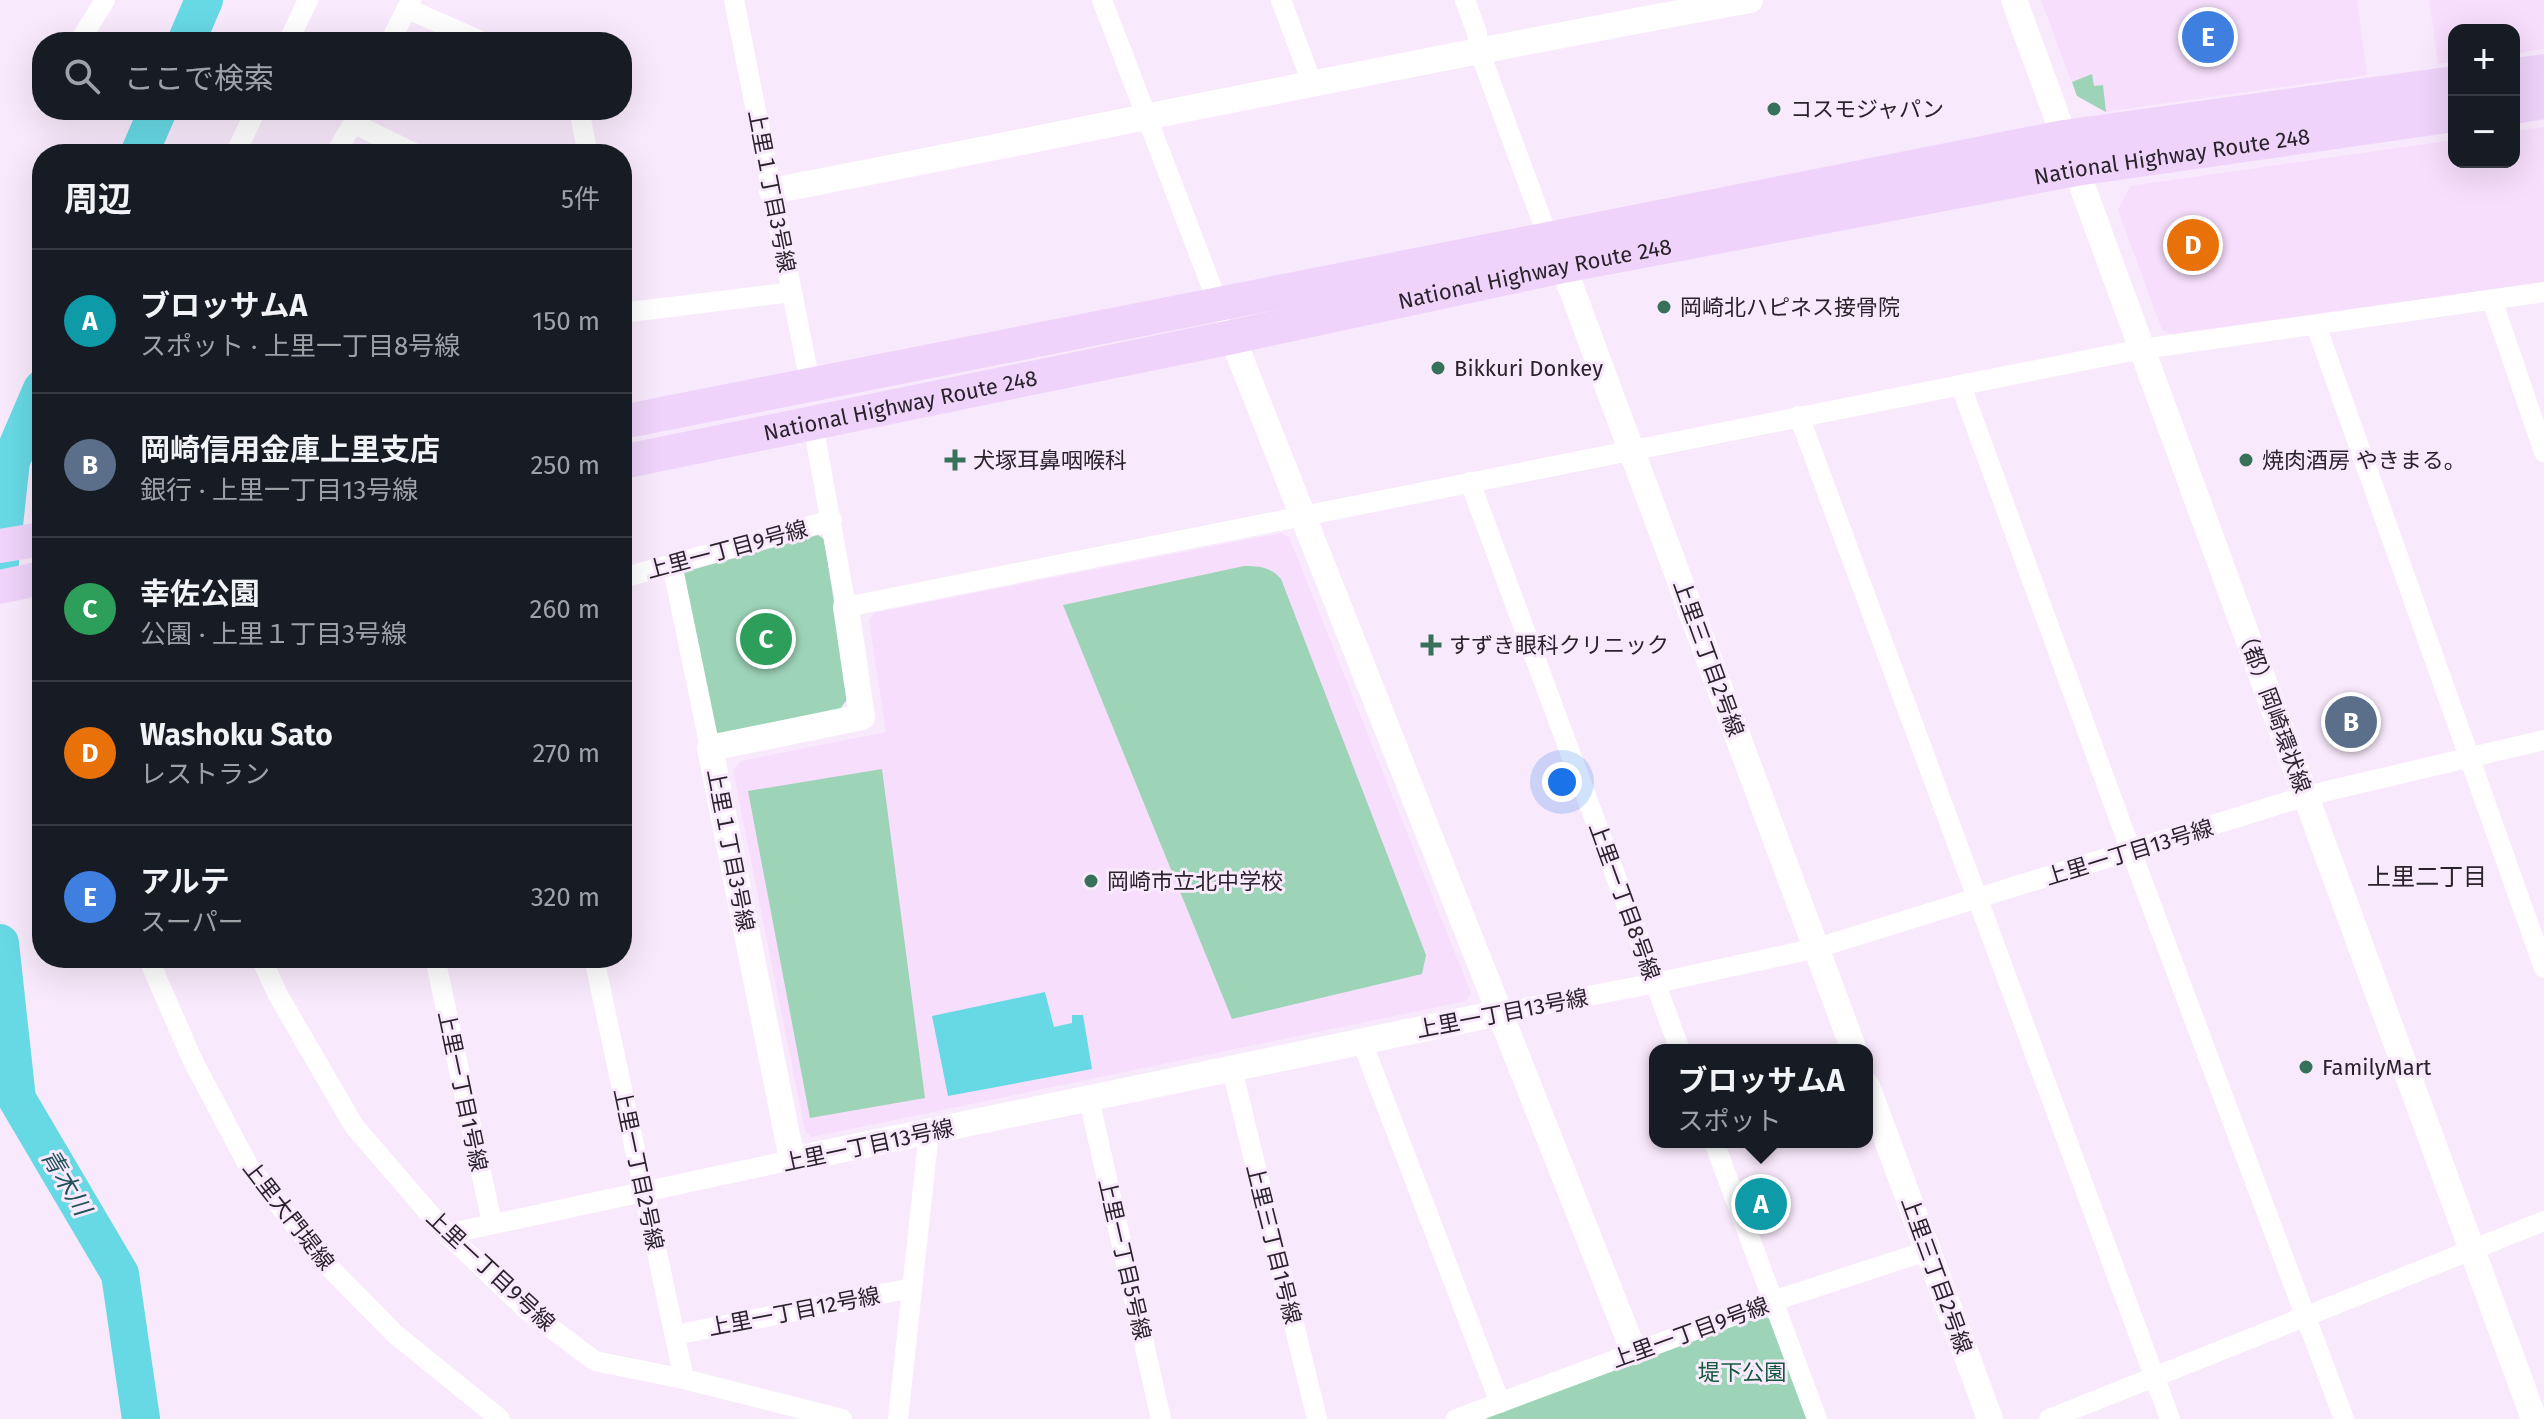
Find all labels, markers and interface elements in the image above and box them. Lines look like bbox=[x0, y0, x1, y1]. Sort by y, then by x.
pin: E bbox=[2182, 7, 2234, 67]
map controls bbox=[2448, 24, 2520, 168]
button: + bbox=[2448, 24, 2520, 96]
search box bbox=[32, 32, 632, 120]
icon: search bbox=[60, 54, 104, 98]
text: ここで検索 bbox=[124, 61, 274, 97]
place label: コスモジャパン bbox=[1790, 96, 1944, 123]
button: − bbox=[2448, 96, 2520, 168]
marker: コスモジャパン bbox=[1765, 100, 1783, 118]
street label: 上里１丁目3号線 bbox=[743, 108, 801, 275]
street label: National Highway Route 248 bbox=[2032, 123, 2312, 191]
text: 周辺 bbox=[64, 179, 132, 220]
text: 5件 bbox=[561, 184, 600, 215]
pin: D bbox=[2167, 215, 2219, 275]
street label: National Highway Route 248 bbox=[1396, 233, 1674, 315]
text: ブロッサムA bbox=[140, 288, 307, 324]
place label: 岡崎北ハピネス接骨院 bbox=[1680, 294, 1900, 321]
marker: 岡崎北ハピネス接骨院 bbox=[1655, 298, 1673, 316]
text: A bbox=[82, 306, 98, 337]
text: 150 m bbox=[532, 306, 600, 337]
text: スポット · 上里一丁目8号線 bbox=[140, 331, 460, 362]
place label: Bikkuri Donkey bbox=[1454, 355, 1603, 382]
marker: Bikkuri Donkey bbox=[1429, 359, 1447, 377]
street label: National Highway Route 248 bbox=[761, 364, 1040, 447]
text: 岡崎信用金庫上里支店 bbox=[140, 432, 440, 468]
place label: 犬塚耳鼻咽喉科 bbox=[973, 447, 1127, 474]
place label: 焼肉酒房 やきまる。 bbox=[2262, 447, 2466, 474]
marker: 犬塚耳鼻咽喉科 bbox=[944, 449, 966, 471]
text: B bbox=[82, 450, 98, 481]
text: 250 m bbox=[530, 450, 600, 481]
marker: 焼肉酒房 やきまる。 bbox=[2237, 451, 2255, 469]
text: 銀行 · 上里一丁目13号線 bbox=[140, 475, 418, 506]
street label: 上里一丁目9号線 bbox=[644, 515, 811, 584]
text: 幸佐公園 bbox=[140, 576, 260, 612]
street label: 上里三丁目2号線 bbox=[1668, 576, 1749, 740]
text: C bbox=[83, 594, 97, 625]
text: 260 m bbox=[530, 594, 600, 625]
pin: C bbox=[740, 609, 792, 669]
text: 公園 · 上里１丁目3号線 bbox=[140, 619, 407, 650]
street label: （都）岡崎環状線 bbox=[2231, 622, 2316, 796]
place label: すずき眼科クリニック bbox=[1449, 632, 1669, 659]
marker: すずき眼科クリニック bbox=[1420, 634, 1442, 656]
pin: B bbox=[2325, 692, 2377, 752]
text: Washoku Sato bbox=[140, 717, 333, 753]
text: D bbox=[82, 738, 98, 769]
text: 270 m bbox=[532, 738, 600, 769]
text: レストラン bbox=[140, 759, 270, 790]
your location bbox=[1542, 762, 1582, 802]
street label: 上里１丁目3号線 bbox=[702, 767, 760, 934]
street label: 上里一丁目13号線 bbox=[2042, 814, 2217, 891]
street label: 上里一丁目8号線 bbox=[1583, 819, 1666, 984]
district label: 上里二丁目 bbox=[2367, 863, 2487, 891]
text: アルテ bbox=[140, 864, 230, 900]
place label: 岡崎市立北中学校 bbox=[1107, 868, 1283, 895]
marker: 岡崎市立北中学校 bbox=[1082, 872, 1100, 890]
text: E bbox=[83, 882, 97, 913]
text: 320 m bbox=[531, 882, 600, 913]
text: スーパー bbox=[140, 907, 244, 938]
street label: 上里一丁目13号線 bbox=[1414, 984, 1590, 1043]
street label: 上里一丁目1号線 bbox=[432, 1008, 493, 1174]
popup bbox=[1649, 1044, 1873, 1148]
place label: FamilyMart bbox=[2322, 1054, 2431, 1081]
marker: FamilyMart bbox=[2297, 1058, 2315, 1076]
text: ブロッサムA bbox=[1677, 1063, 1845, 1099]
street label: 上里一丁目2号線 bbox=[608, 1086, 669, 1253]
text: スポット bbox=[1677, 1106, 1781, 1137]
street label: 上里一丁目13号線 bbox=[780, 1114, 956, 1177]
water label: 青木川 bbox=[35, 1144, 98, 1223]
street label: 上里大門堤線 bbox=[237, 1155, 340, 1276]
street label: 上里三丁目1号線 bbox=[1241, 1162, 1306, 1327]
pin: A bbox=[1735, 1174, 1787, 1234]
street label: 上里一丁目5号線 bbox=[1093, 1176, 1156, 1343]
street label: 上里三丁目2号線 bbox=[1896, 1193, 1977, 1357]
street label: 上里一丁目9号線 bbox=[421, 1204, 560, 1337]
street label: 上里一丁目12号線 bbox=[706, 1282, 882, 1341]
street label: 上里一丁目9号線 bbox=[1608, 1291, 1773, 1373]
park label: 堤下公園 bbox=[1698, 1359, 1786, 1386]

